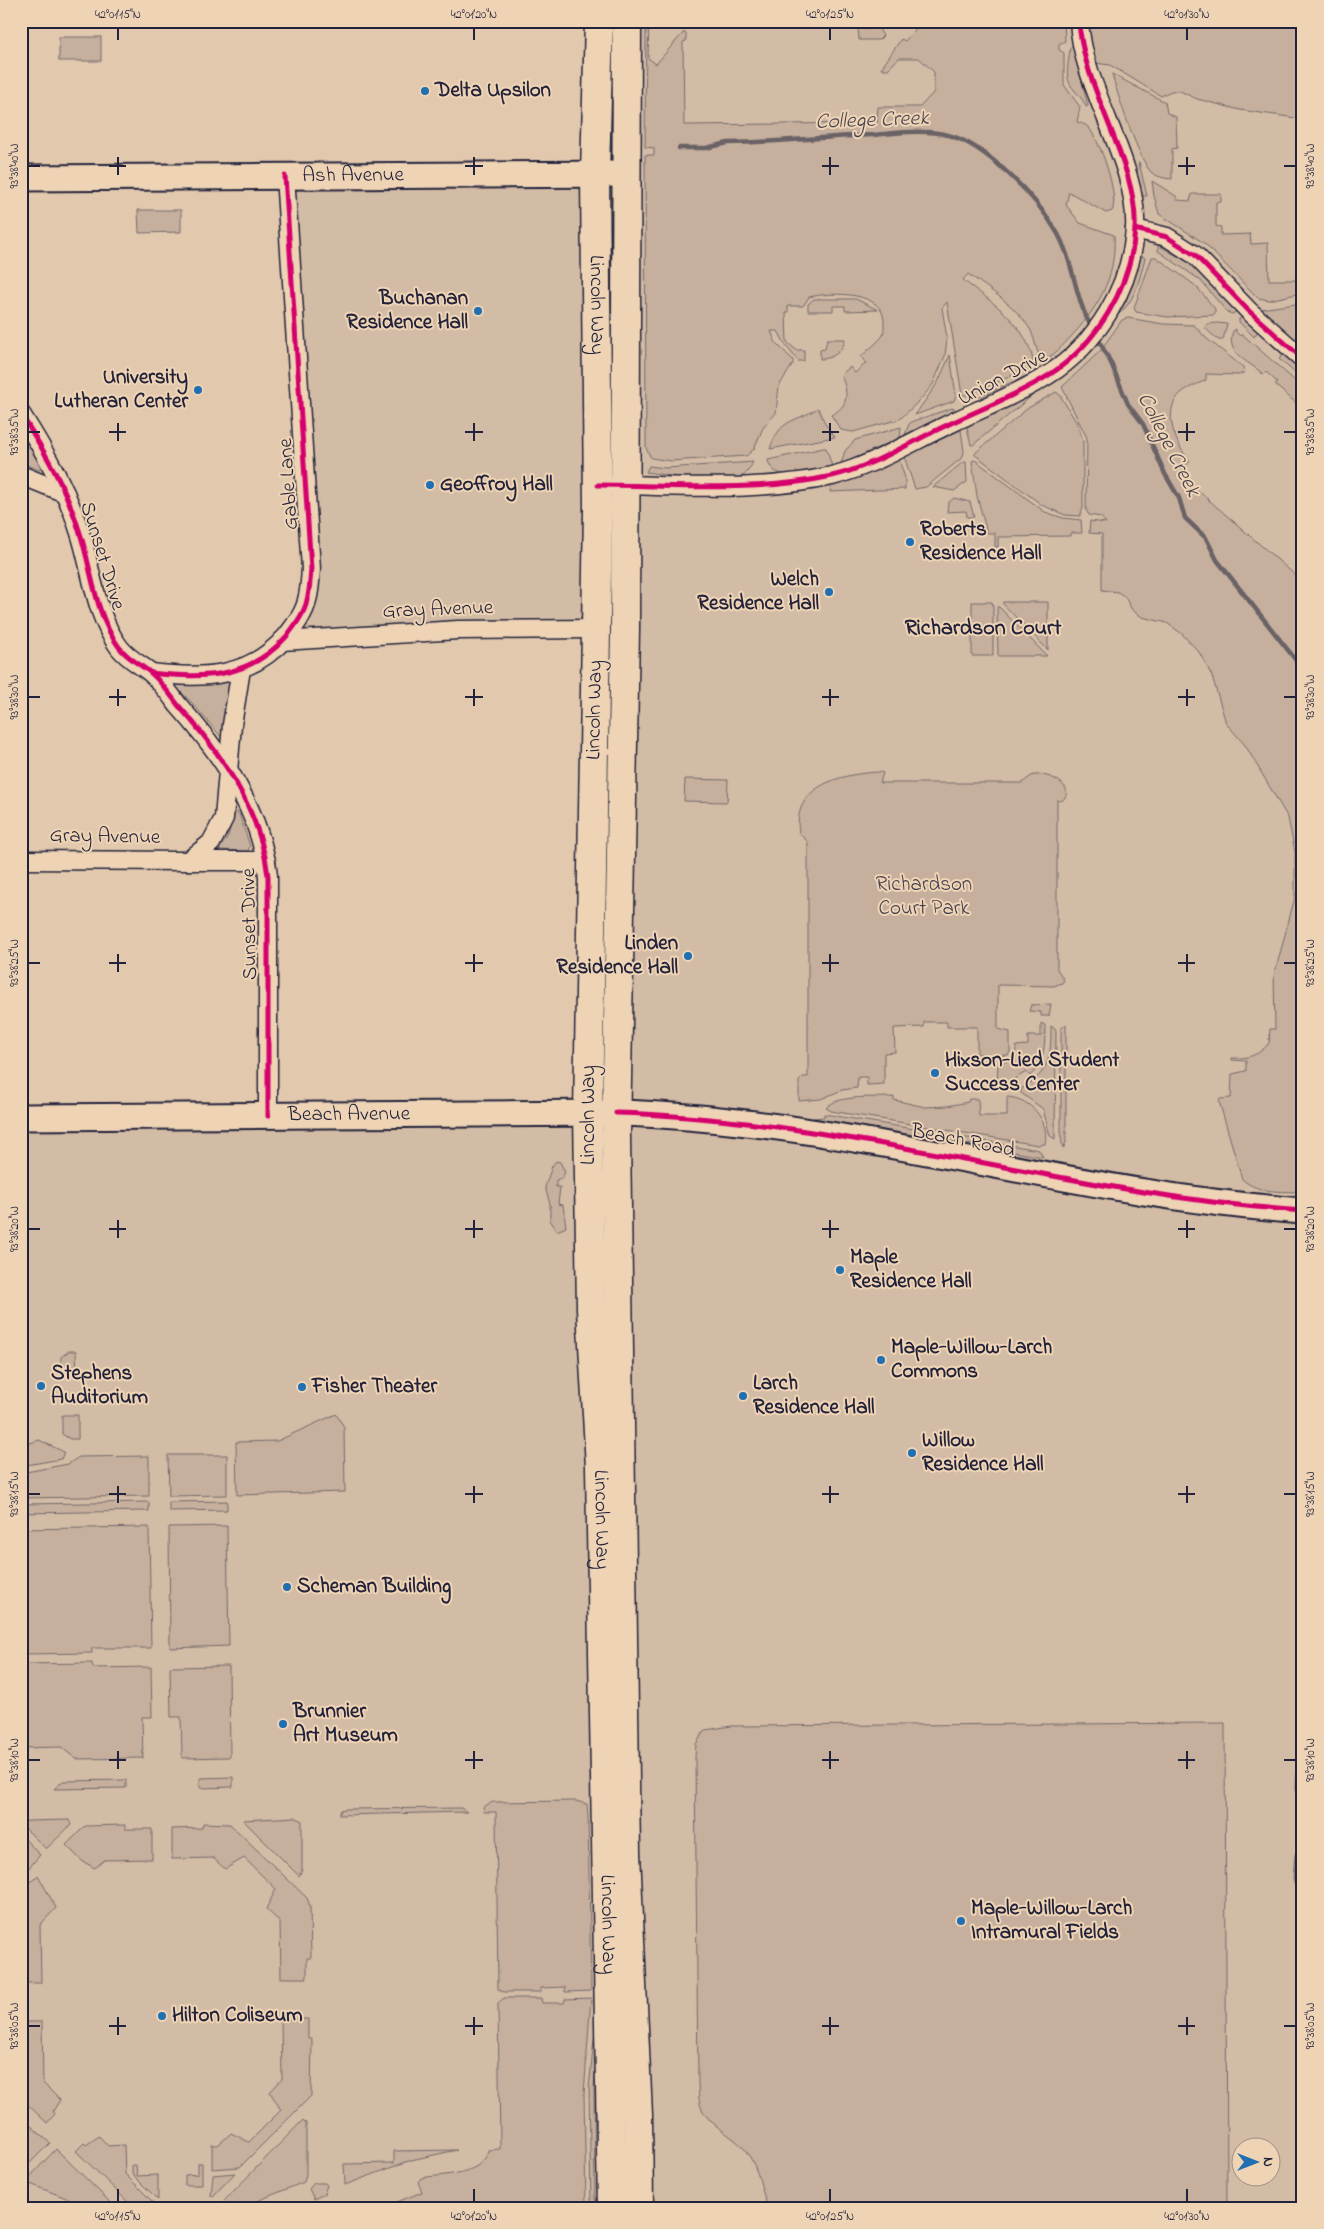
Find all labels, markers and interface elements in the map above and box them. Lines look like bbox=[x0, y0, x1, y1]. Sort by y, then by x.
text: 42°01'15"N bbox=[95, 6, 141, 24]
text: 42°01'20"N bbox=[451, 6, 497, 24]
text: 42°01'25"N bbox=[806, 6, 854, 24]
text: 42°01'30"N bbox=[1164, 6, 1210, 24]
place label: Delta Upsilon bbox=[434, 76, 551, 106]
marker: Delta Upsilon bbox=[419, 85, 431, 97]
water label: College Creek bbox=[815, 103, 931, 139]
text: 93°38'40"W bbox=[6, 144, 24, 188]
text: 93°38'40"W bbox=[1302, 144, 1320, 188]
street label: Ash Avenue bbox=[302, 160, 405, 191]
street label: Lincoln Way bbox=[580, 255, 612, 355]
place label: Buchanan Residence Hall bbox=[346, 284, 468, 338]
marker: Buchanan Residence Hall bbox=[472, 305, 484, 317]
street label: Union Drive bbox=[953, 342, 1054, 414]
place label: University Lutheran Center bbox=[54, 363, 188, 417]
marker: University Lutheran Center bbox=[192, 384, 204, 396]
water label: College Creek bbox=[1128, 387, 1209, 504]
text: 93°38'35"W bbox=[6, 409, 24, 455]
text: 93°38'35"W bbox=[1302, 409, 1320, 455]
street label: Gable Lane bbox=[271, 436, 307, 531]
place label: Geoffroy Hall bbox=[440, 470, 553, 502]
marker: Geoffroy Hall bbox=[424, 479, 436, 491]
street label: Sunset Drive bbox=[71, 498, 133, 615]
place label: Roberts Residence Hall bbox=[920, 515, 1042, 569]
marker: Roberts Residence Hall bbox=[904, 536, 916, 548]
place label: Welch Residence Hall bbox=[697, 565, 819, 619]
marker: Welch Residence Hall bbox=[823, 586, 835, 598]
street label: Gray Avenue bbox=[382, 593, 495, 629]
district label: Richardson Court bbox=[905, 613, 1062, 645]
street label: Lincoln Way bbox=[579, 660, 613, 760]
text: 93°38'30"W bbox=[6, 675, 24, 719]
text: 93°38'30"W bbox=[1302, 675, 1320, 719]
street label: Gray Avenue bbox=[49, 821, 161, 855]
street label: Sunset Drive bbox=[234, 867, 266, 980]
park label: Richardson Court Park bbox=[876, 870, 972, 924]
place label: Linden Residence Hall bbox=[556, 929, 678, 983]
text: 93°38'25"W bbox=[6, 939, 24, 987]
text: 93°38'25"W bbox=[1302, 939, 1320, 987]
marker: Linden Residence Hall bbox=[682, 950, 694, 962]
place label: Hixson-Lied Student Success Center bbox=[945, 1046, 1120, 1100]
street label: Lincoln Way bbox=[574, 1065, 606, 1165]
marker: Hixson-Lied Student Success Center bbox=[929, 1067, 941, 1079]
street label: Beach Avenue bbox=[287, 1099, 411, 1130]
street label: Beach Road bbox=[908, 1116, 1018, 1166]
text: 93°38'20"W bbox=[6, 1206, 24, 1252]
text: 93°38'20"W bbox=[1302, 1206, 1320, 1252]
place label: Maple Residence Hall bbox=[850, 1243, 972, 1297]
marker: Maple Residence Hall bbox=[834, 1264, 846, 1276]
place label: Maple-Willow-Larch Commons bbox=[891, 1333, 1052, 1387]
marker: Maple-Willow-Larch Commons bbox=[875, 1354, 887, 1366]
place label: Stephens Auditorium bbox=[51, 1359, 148, 1413]
place label: Larch Residence Hall bbox=[753, 1369, 875, 1423]
place label: Fisher Theater bbox=[311, 1372, 437, 1402]
marker: Stephens Auditorium bbox=[35, 1380, 47, 1392]
marker: Fisher Theater bbox=[296, 1381, 308, 1393]
marker: Larch Residence Hall bbox=[737, 1390, 749, 1402]
place label: Willow Residence Hall bbox=[922, 1426, 1044, 1480]
marker: Willow Residence Hall bbox=[906, 1447, 918, 1459]
street label: Lincoln Way bbox=[584, 1469, 617, 1570]
text: 93°38'15"W bbox=[6, 1471, 24, 1517]
text: 93°38'15"W bbox=[1302, 1471, 1320, 1517]
place label: Scheman Building bbox=[297, 1572, 451, 1604]
marker: Scheman Building bbox=[281, 1581, 293, 1593]
place label: Brunnier Art Museum bbox=[292, 1697, 398, 1751]
marker: Brunnier Art Museum bbox=[277, 1718, 289, 1730]
text: 93°38'10"W bbox=[6, 1738, 24, 1782]
text: 93°38'10"W bbox=[1302, 1738, 1320, 1782]
street label: Lincoln Way bbox=[591, 1874, 623, 1975]
place label: Maple-Willow-Larch Intramural Fields bbox=[971, 1894, 1132, 1948]
marker: Maple-Willow-Larch Intramural Fields bbox=[955, 1915, 967, 1927]
place label: Hilton Coliseum bbox=[172, 2001, 303, 2031]
text: 93°38'05"W bbox=[6, 2003, 24, 2049]
text: 93°38'05"W bbox=[1302, 2003, 1320, 2049]
marker: Hilton Coliseum bbox=[156, 2010, 168, 2022]
north arrow bbox=[1232, 2136, 1282, 2186]
text: N bbox=[1257, 2157, 1278, 2167]
text: 42°01'15"N bbox=[95, 2208, 141, 2226]
text: 42°01'20"N bbox=[451, 2208, 497, 2226]
text: 42°01'25"N bbox=[806, 2208, 854, 2226]
text: 42°01'30"N bbox=[1164, 2208, 1210, 2226]

